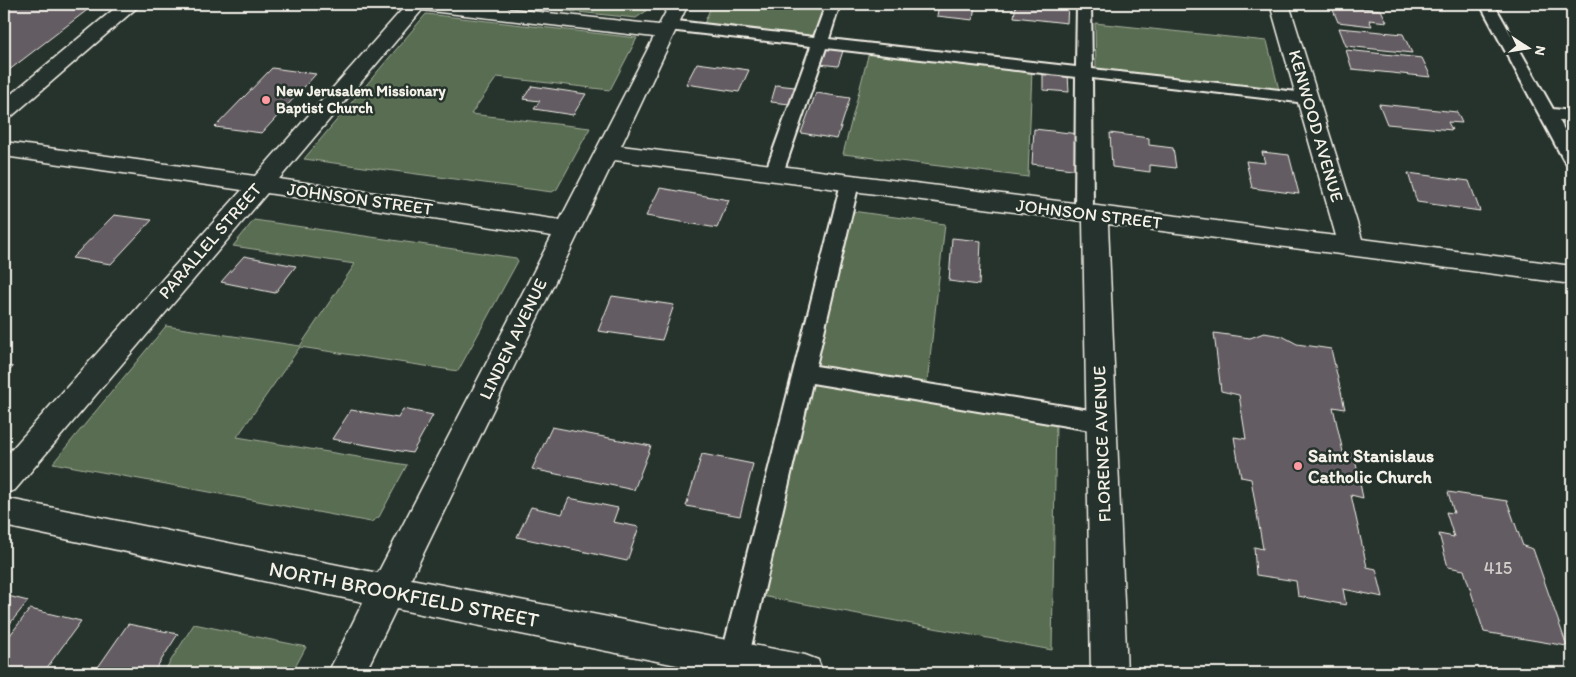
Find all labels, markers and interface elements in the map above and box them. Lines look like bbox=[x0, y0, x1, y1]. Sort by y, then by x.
north arrow bbox=[1504, 22, 1554, 72]
text: N bbox=[1531, 44, 1550, 57]
street label: KENWOOD AVENUE bbox=[1284, 47, 1348, 205]
place label: New Jerusalem Missionary Baptist Church bbox=[276, 82, 447, 118]
marker: New Jerusalem Missionary Baptist Church bbox=[260, 94, 272, 106]
street label: PARALLEL STREET bbox=[154, 178, 266, 304]
street label: JOHNSON STREET bbox=[286, 178, 434, 220]
street label: JOHNSON STREET bbox=[1015, 194, 1163, 234]
street label: LINDEN AVENUE bbox=[474, 275, 552, 403]
street label: FLORENCE AVENUE bbox=[1088, 365, 1116, 523]
place label: Saint Stanislaus Catholic Church bbox=[1308, 445, 1434, 488]
marker: Saint Stanislaus Catholic Church bbox=[1292, 460, 1304, 472]
street label: NORTH BROOKFIELD STREET bbox=[267, 556, 541, 632]
house number: 415 bbox=[1484, 557, 1512, 579]

